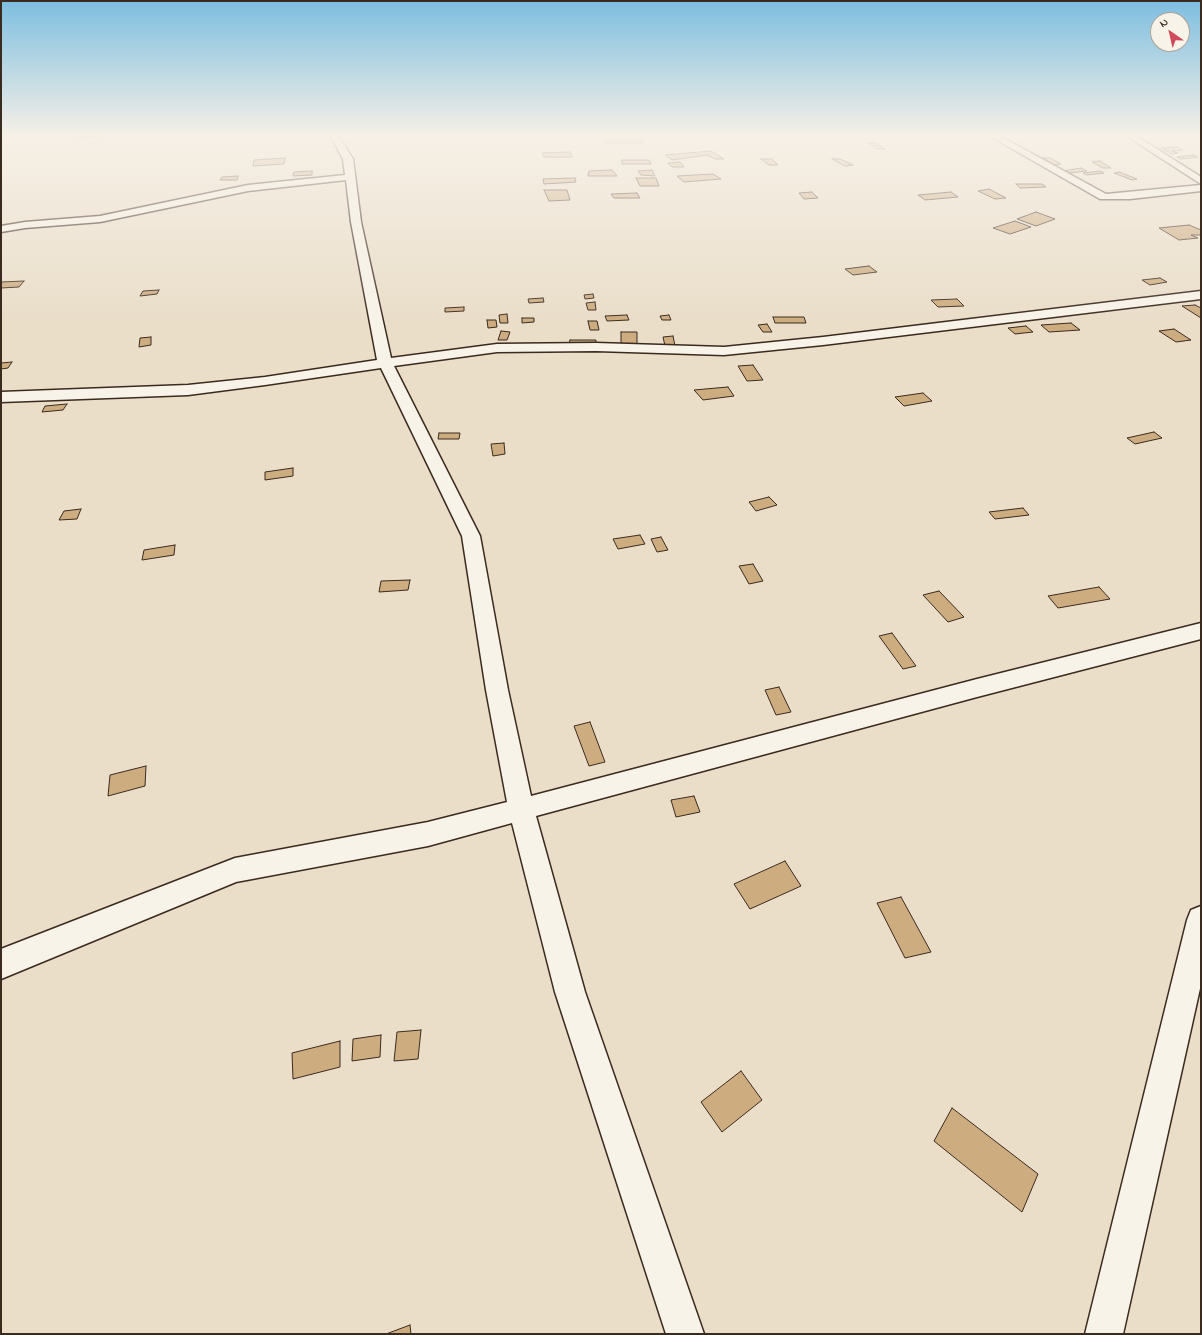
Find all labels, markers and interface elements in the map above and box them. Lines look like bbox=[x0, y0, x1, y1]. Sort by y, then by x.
north arrow bbox=[1150, 12, 1190, 52]
text: N bbox=[1156, 14, 1171, 32]

